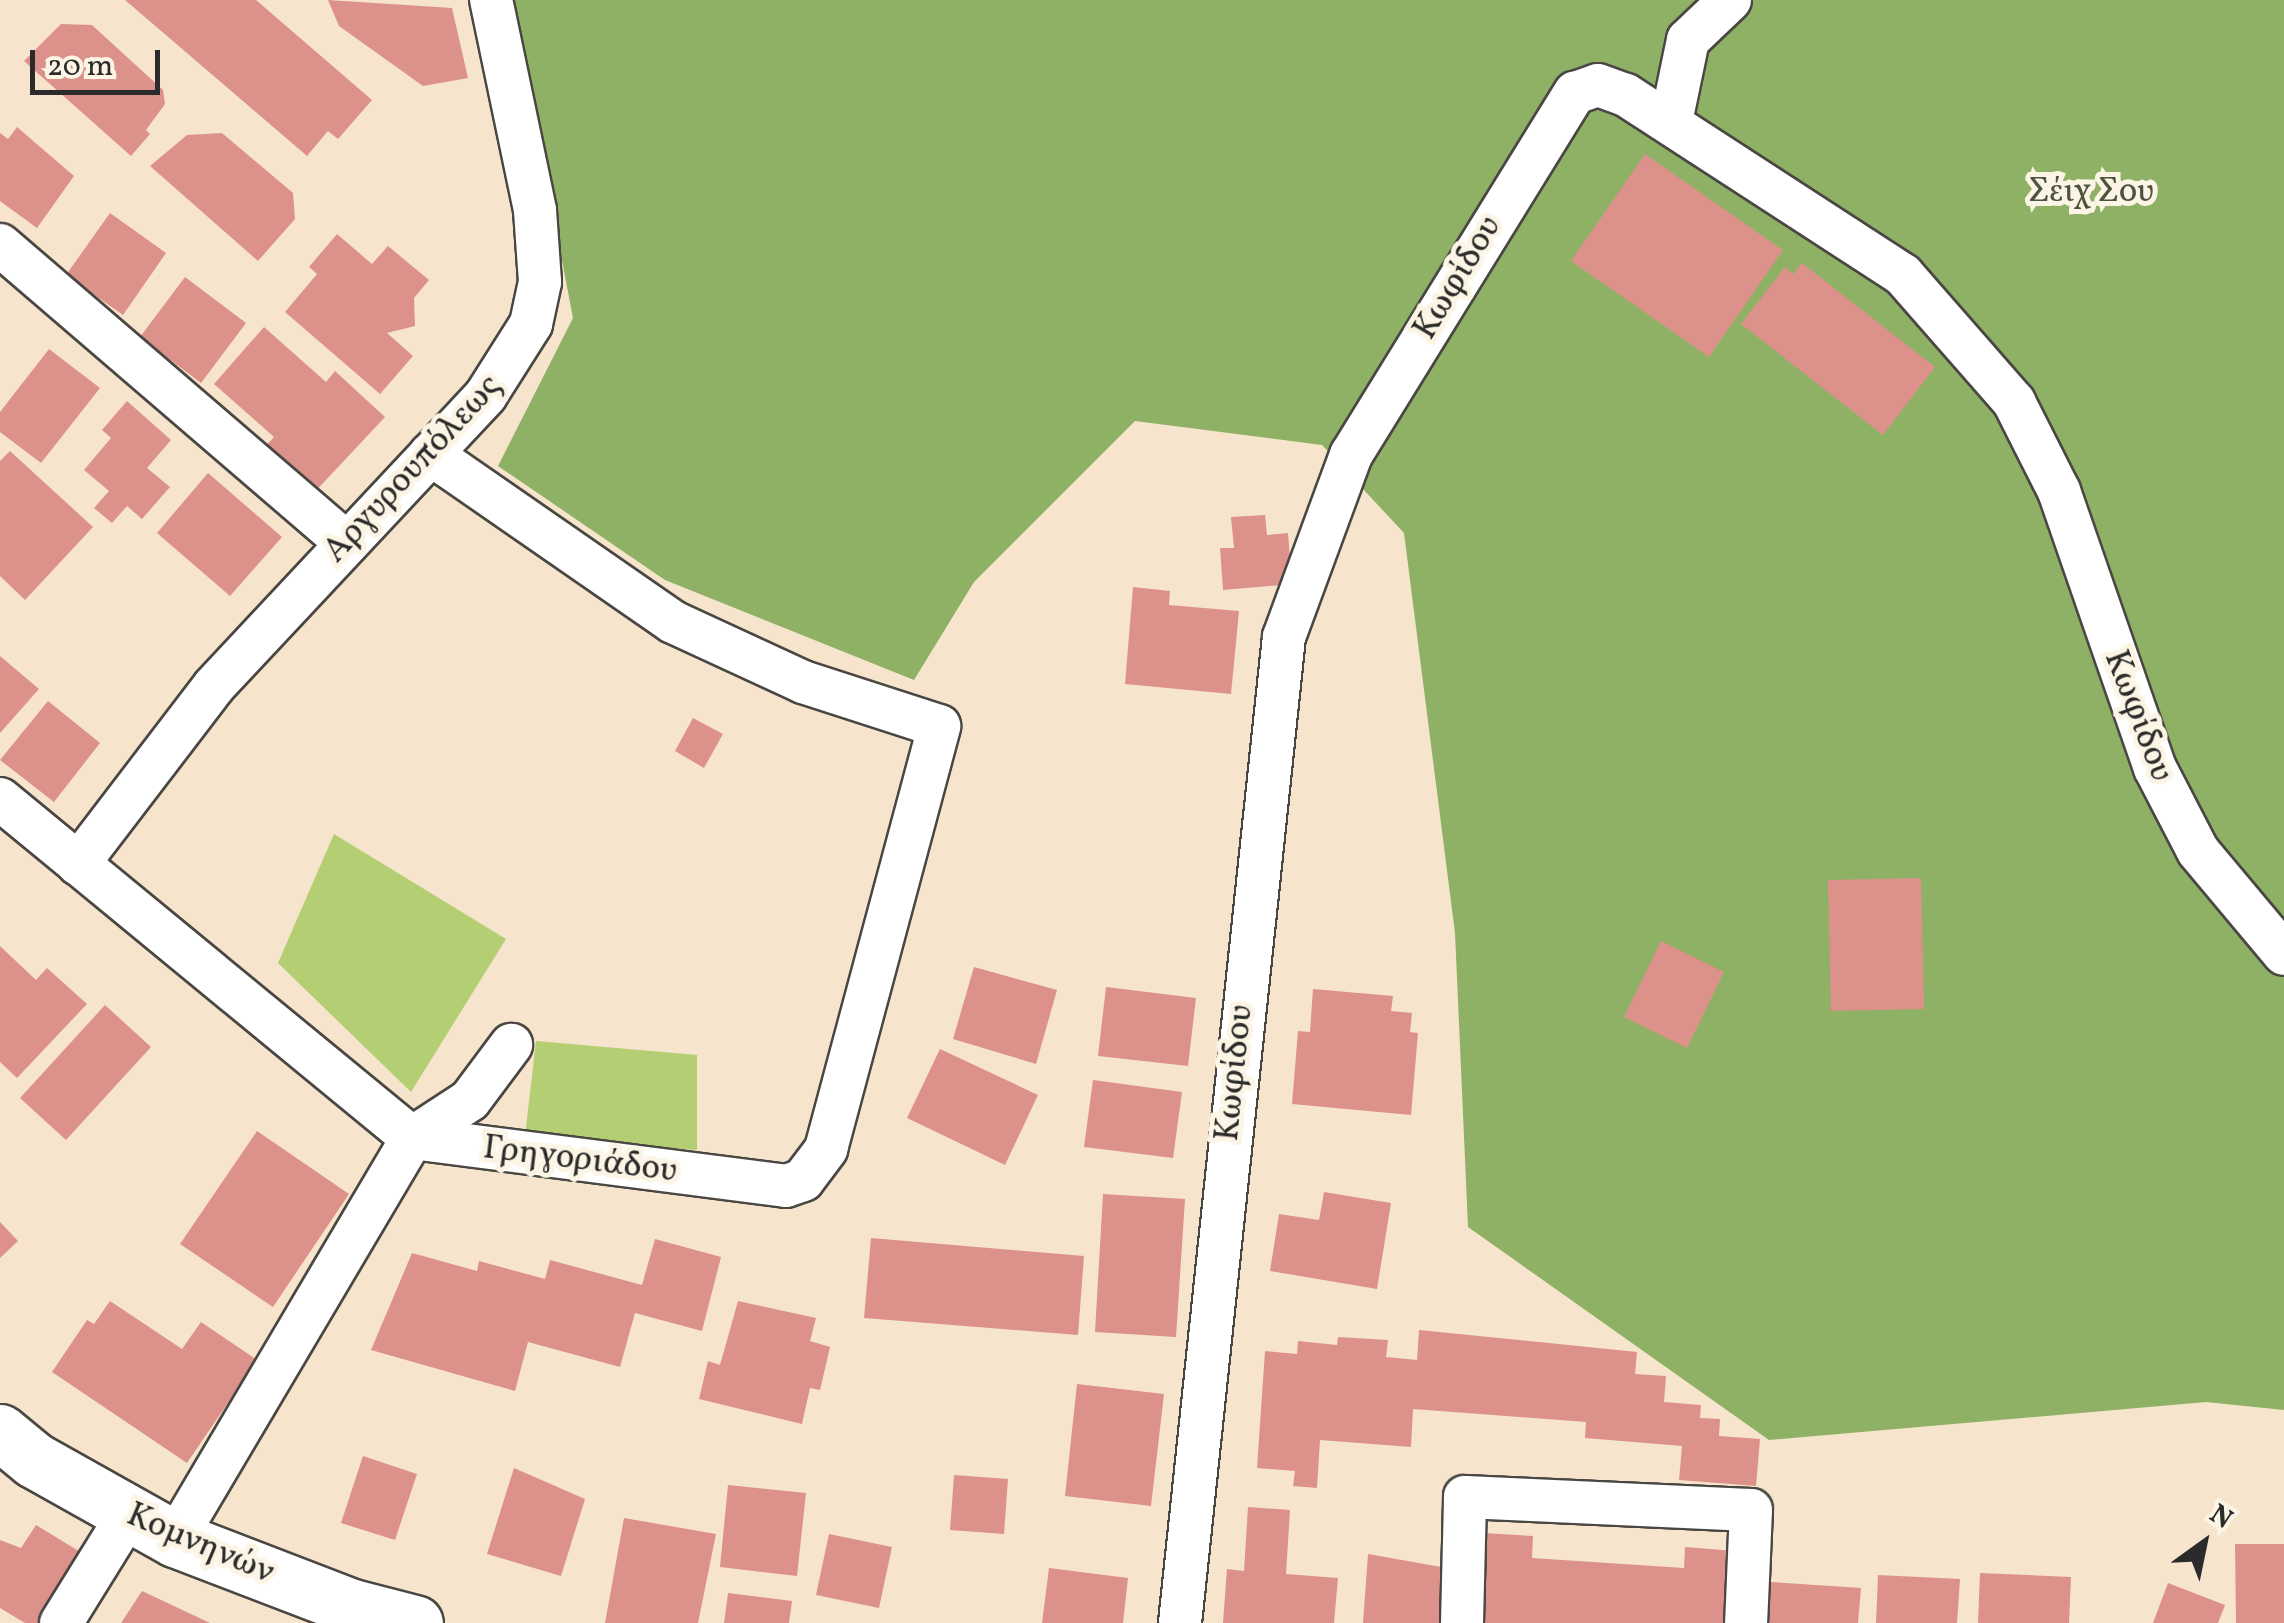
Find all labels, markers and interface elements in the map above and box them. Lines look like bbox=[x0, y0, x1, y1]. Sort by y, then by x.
scale bar bbox=[35, 30, 165, 92]
text: 20 m bbox=[47, 46, 113, 88]
park label: Σέιχ Σου bbox=[2027, 171, 2155, 213]
street label: Κωφίδου bbox=[1405, 208, 1511, 348]
street label: Αργυρουπόλεως bbox=[315, 366, 511, 572]
street label: Κωφίδου bbox=[2094, 644, 2182, 788]
street label: Κωφίδου bbox=[1207, 1003, 1263, 1143]
street label: Γρηγοριάδου bbox=[481, 1127, 679, 1193]
north arrow bbox=[2154, 1493, 2254, 1593]
street label: Κομνηνών bbox=[120, 1494, 280, 1594]
text: N bbox=[2201, 1496, 2240, 1539]

